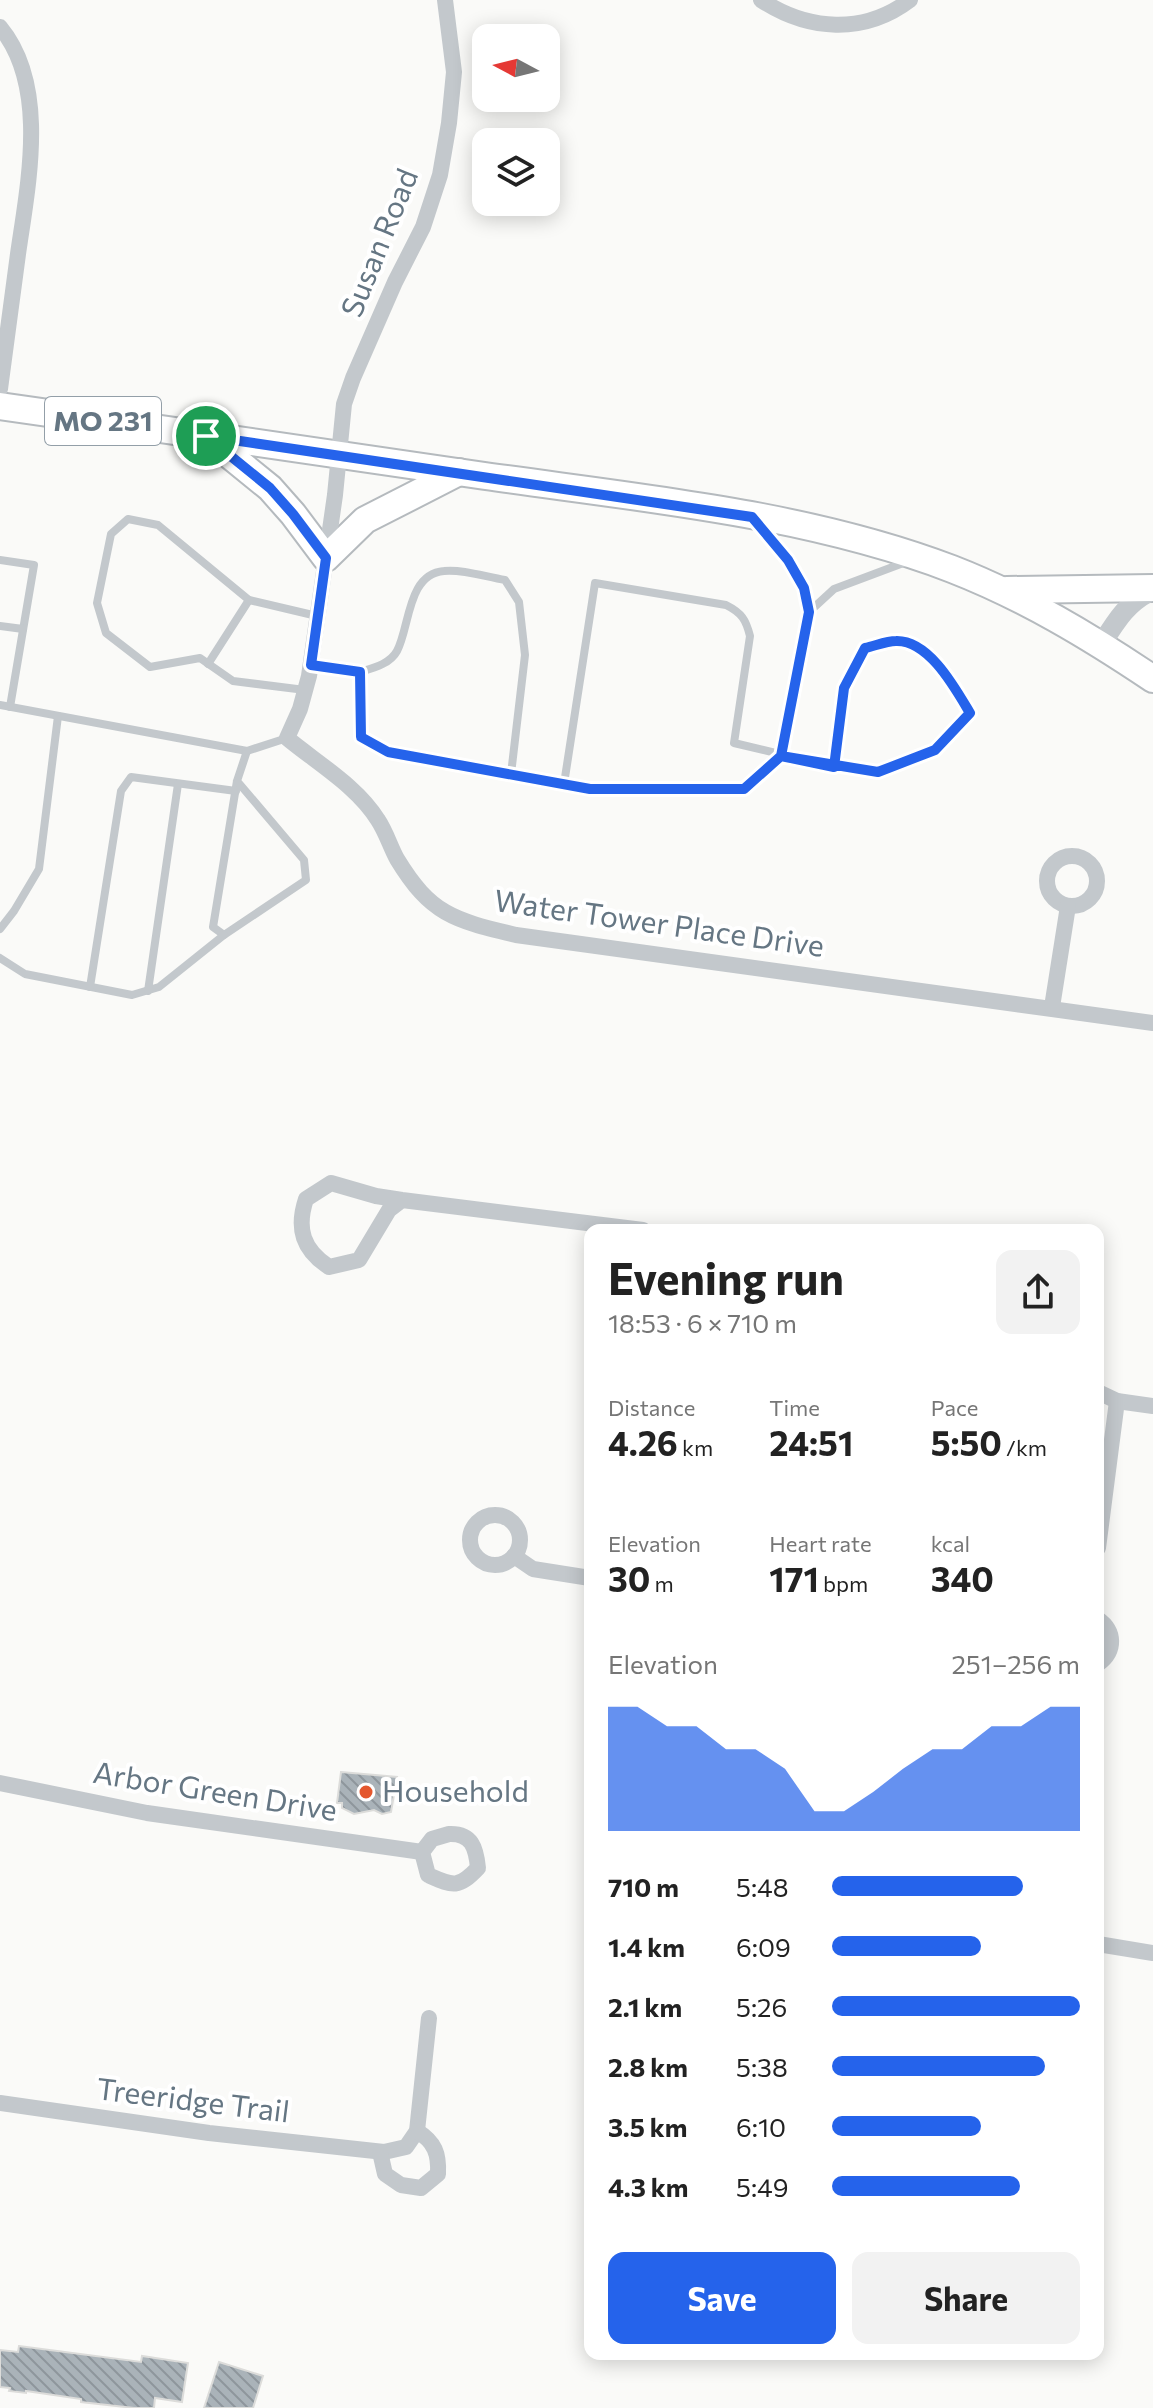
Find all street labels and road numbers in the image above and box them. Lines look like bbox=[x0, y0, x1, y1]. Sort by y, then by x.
street label: Susan Road bbox=[331, 162, 424, 322]
road number: MO 231 bbox=[45, 397, 161, 445]
street label: Water Tower Place Drive bbox=[492, 880, 827, 963]
street label: Arbor Green Drive bbox=[91, 1752, 340, 1827]
street label: Treeridge Trail bbox=[95, 2068, 292, 2129]

